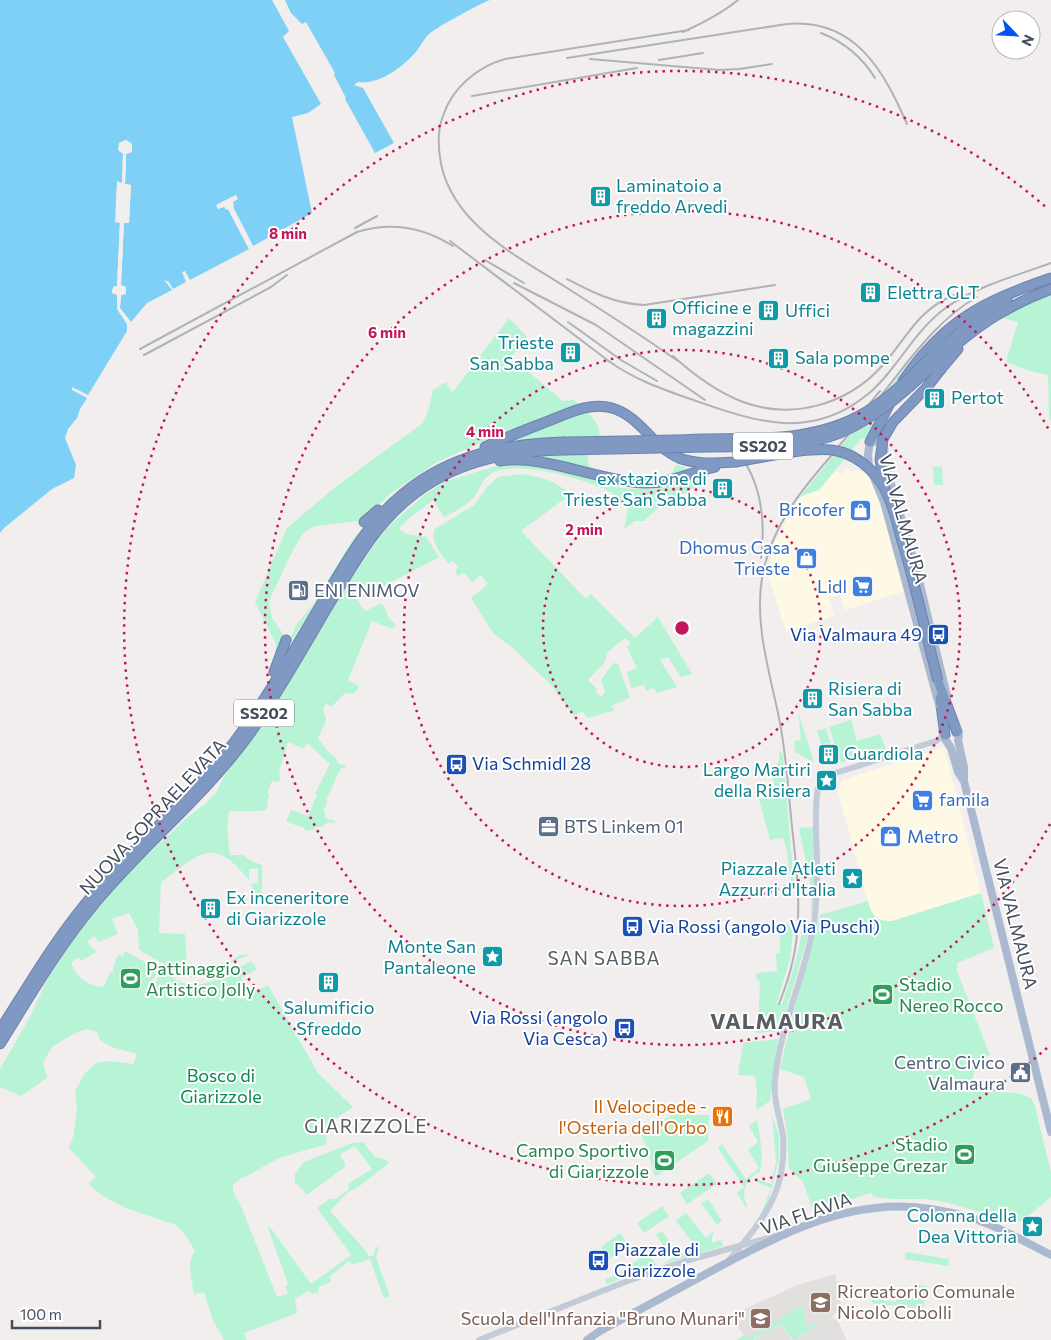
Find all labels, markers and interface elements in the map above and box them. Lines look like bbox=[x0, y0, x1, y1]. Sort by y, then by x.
north arrow bbox=[991, 10, 1041, 60]
text: N bbox=[1018, 32, 1038, 49]
place label: Laminatoio a freddo Arvedi bbox=[616, 174, 728, 217]
building icon: Laminatoio a freddo Arvedi bbox=[588, 184, 612, 208]
text: 8 min bbox=[269, 224, 307, 242]
building icon: Elettra GLT bbox=[859, 281, 883, 305]
place label: Elettra GLT bbox=[887, 281, 980, 303]
place label: Officine e magazzini bbox=[672, 296, 754, 339]
building icon: Uffici bbox=[757, 299, 781, 323]
place label: Uffici bbox=[785, 299, 830, 321]
building icon: Officine e magazzini bbox=[644, 306, 668, 330]
text: 6 min bbox=[368, 323, 406, 341]
place label: Trieste San Sabba bbox=[470, 331, 554, 374]
building icon: Trieste San Sabba bbox=[558, 341, 582, 365]
building icon: Sala pompe bbox=[767, 346, 791, 370]
place label: Sala pompe bbox=[795, 346, 890, 368]
building icon: Pertot bbox=[923, 386, 947, 410]
place label: Pertot bbox=[951, 386, 1004, 408]
text: 4 min bbox=[466, 422, 504, 440]
road number: SS202 bbox=[733, 432, 793, 460]
street label: VIA VALMAURA bbox=[875, 451, 933, 586]
place label: ex stazione di Trieste San Sabba bbox=[563, 467, 707, 510]
building icon: ex stazione di Trieste San Sabba bbox=[711, 477, 735, 501]
place label: Bricofer bbox=[779, 498, 845, 520]
shop icon: Bricofer bbox=[849, 498, 873, 522]
text: 2 min bbox=[565, 520, 603, 538]
place label: Dhomus Casa Trieste bbox=[679, 536, 790, 579]
shop icon: Dhomus Casa Trieste bbox=[794, 546, 818, 570]
place label: Lidl bbox=[817, 575, 847, 597]
supermarket icon: Lidl bbox=[851, 575, 875, 599]
fuel station icon: ENI ENIMOV bbox=[286, 579, 310, 603]
place label: ENI ENIMOV bbox=[314, 579, 420, 601]
centre of rings bbox=[673, 619, 691, 637]
place label: Via Valmaura 49 bbox=[790, 623, 922, 645]
bus stop icon: Via Valmaura 49 bbox=[926, 623, 950, 647]
place label: Risiera di San Sabba bbox=[828, 677, 912, 720]
building icon: Risiera di San Sabba bbox=[800, 687, 824, 711]
road number: SS202 bbox=[234, 700, 294, 726]
street label: NUOVA SOPRAELEVATA bbox=[74, 734, 230, 899]
building icon: Guardiola bbox=[816, 742, 840, 766]
place label: Guardiola bbox=[844, 742, 923, 764]
bus stop icon: Via Schmidl 28 bbox=[444, 752, 468, 776]
place label: Via Schmidl 28 bbox=[472, 752, 591, 774]
place label: Largo Martiri della Risiera bbox=[703, 758, 811, 801]
place icon: Largo Martiri della Risiera bbox=[815, 768, 839, 792]
supermarket icon: famila bbox=[911, 788, 935, 812]
place label: famila bbox=[939, 788, 990, 810]
office icon: BTS Linkem 01 bbox=[536, 815, 560, 839]
place label: BTS Linkem 01 bbox=[564, 815, 684, 837]
shop icon: Metro bbox=[879, 825, 903, 849]
place label: Metro bbox=[907, 825, 959, 847]
street label: VIA VALMAURA bbox=[989, 856, 1043, 991]
place label: Piazzale Atleti Azzurri d'Italia bbox=[719, 857, 836, 900]
place icon: Piazzale Atleti Azzurri d'Italia bbox=[840, 867, 864, 891]
place label: Ex inceneritore di Giarizzole bbox=[226, 886, 349, 929]
building icon: Ex inceneritore di Giarizzole bbox=[198, 896, 222, 920]
bus stop icon: Via Rossi (angolo Via Puschi) bbox=[620, 915, 644, 939]
place label: Via Rossi (angolo Via Puschi) bbox=[648, 915, 880, 937]
place label: Monte San Pantaleone bbox=[384, 935, 476, 978]
place icon: Monte San Pantaleone bbox=[480, 945, 504, 969]
district label: SAN SABBA bbox=[547, 946, 661, 969]
place label: Pattinaggio Artistico Jolly bbox=[146, 957, 255, 1000]
sports icon: Pattinaggio Artistico Jolly bbox=[118, 967, 142, 991]
building icon: Salumificio Sfreddo bbox=[317, 971, 341, 995]
place label: Stadio Nereo Rocco bbox=[899, 973, 1003, 1016]
sports icon: Stadio Nereo Rocco bbox=[871, 983, 895, 1007]
place label: Salumificio Sfreddo bbox=[284, 996, 374, 1039]
place label: Via Rossi (angolo Via Cesca) bbox=[470, 1006, 608, 1049]
district label: VALMAURA bbox=[710, 1007, 844, 1034]
bus stop icon: Via Rossi (angolo Via Cesca) bbox=[612, 1016, 636, 1040]
place label: Centro Civico Valmaura bbox=[894, 1051, 1005, 1094]
public building icon: Centro Civico Valmaura bbox=[1009, 1061, 1033, 1085]
park label: Bosco di Giarizzole bbox=[180, 1064, 262, 1107]
place label: Il Velocipede - l'Osteria dell'Orbo bbox=[559, 1095, 707, 1138]
restaurant icon: Il Velocipede - l'Osteria dell'Orbo bbox=[711, 1105, 735, 1129]
district label: GIARIZZOLE bbox=[304, 1114, 428, 1137]
place label: Stadio Giuseppe Grezar bbox=[813, 1133, 948, 1176]
place label: Campo Sportivo di Giarizzole bbox=[516, 1139, 649, 1182]
sports icon: Stadio Giuseppe Grezar bbox=[952, 1143, 976, 1167]
sports icon: Campo Sportivo di Giarizzole bbox=[653, 1149, 677, 1173]
street label: VIA FLAVIA bbox=[757, 1187, 854, 1239]
place label: Colonna della Dea Vittoria bbox=[907, 1204, 1017, 1247]
place icon: Colonna della Dea Vittoria bbox=[1021, 1214, 1045, 1238]
place label: Piazzale di Giarizzole bbox=[614, 1238, 699, 1281]
bus stop icon: Piazzale di Giarizzole bbox=[586, 1248, 610, 1272]
place label: Ricreatorio Comunale Nicolò Cobolli bbox=[837, 1280, 1015, 1323]
school or university icon: Ricreatorio Comunale Nicolò Cobolli bbox=[809, 1290, 833, 1314]
scale bar bbox=[12, 1298, 100, 1330]
text: 100 m bbox=[20, 1305, 62, 1323]
place label: Scuola dell'Infanzia "Bruno Munari" bbox=[461, 1307, 745, 1329]
school or university icon: Scuola dell'Infanzia "Bruno Munari" bbox=[749, 1307, 773, 1331]

